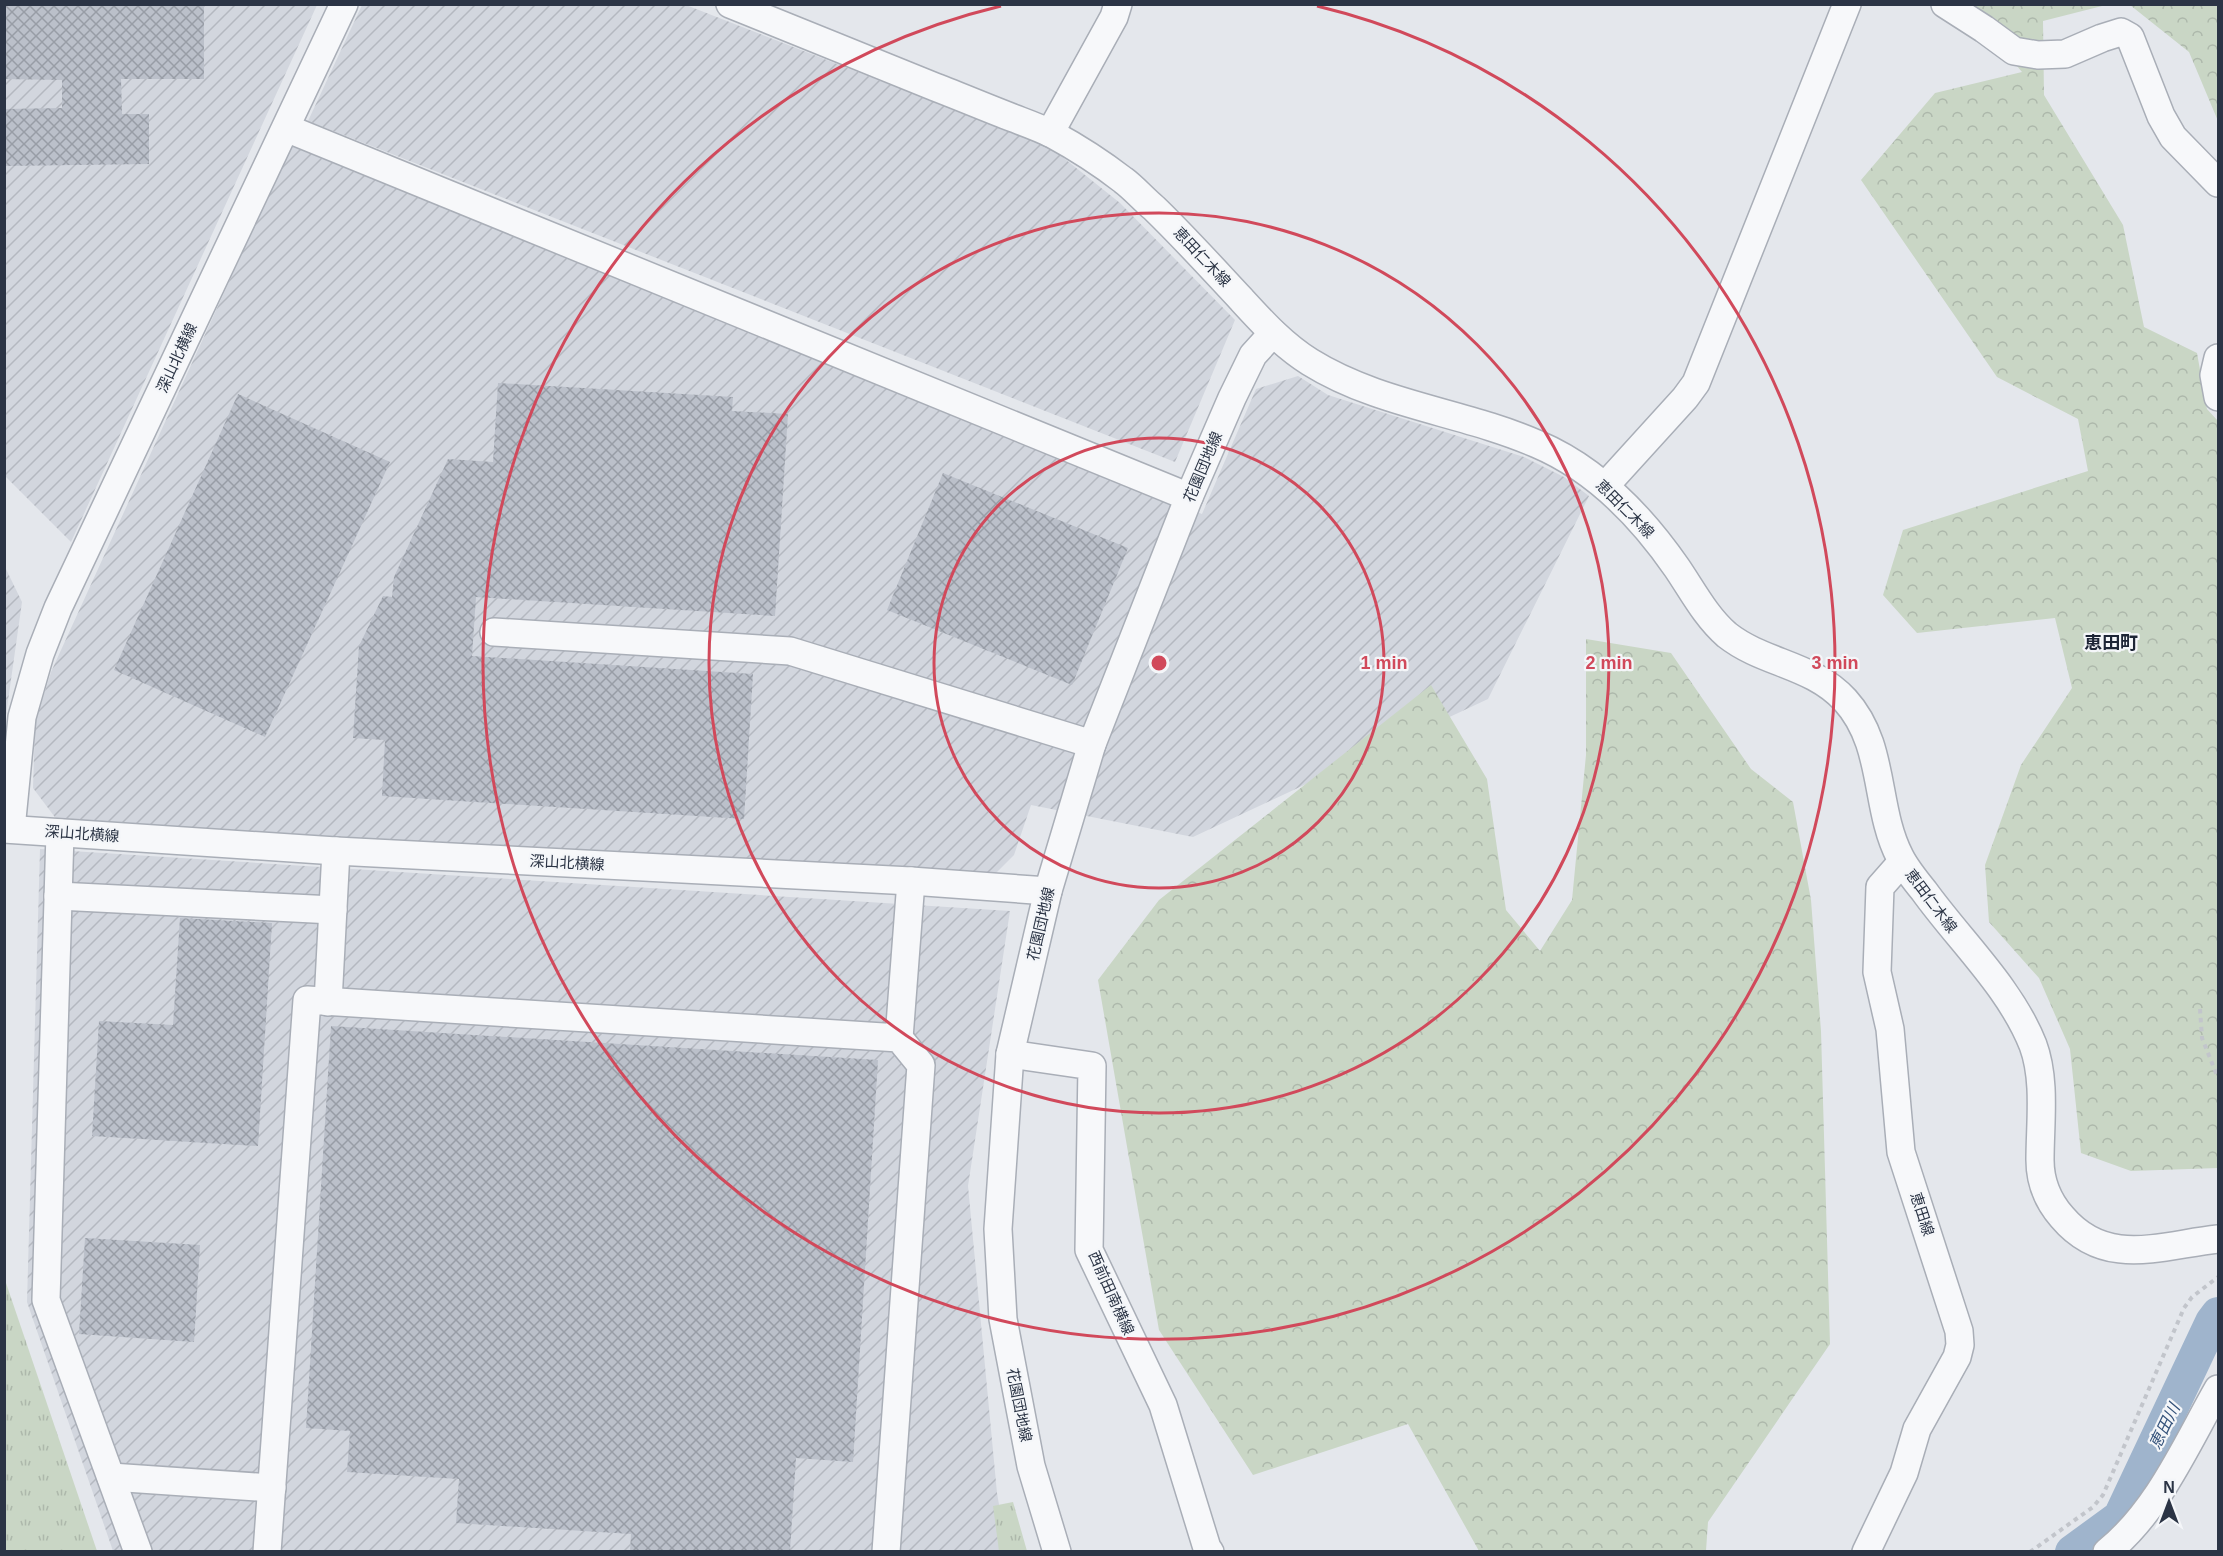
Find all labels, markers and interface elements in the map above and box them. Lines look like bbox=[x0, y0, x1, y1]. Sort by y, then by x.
street label: 恵田仁木線 bbox=[1171, 223, 1234, 290]
street label: 深山北横線 bbox=[153, 320, 200, 395]
street label: 花園団地線 bbox=[1180, 429, 1225, 505]
street label: 恵田仁木線 bbox=[1593, 476, 1658, 541]
district label: 恵田町 bbox=[2084, 633, 2138, 653]
centre of rings bbox=[1149, 653, 1169, 673]
text: 1 min bbox=[1360, 653, 1408, 673]
text: 2 min bbox=[1585, 653, 1633, 673]
text: 3 min bbox=[1811, 653, 1859, 673]
street label: 深山北横線 bbox=[44, 822, 120, 845]
street label: 深山北横線 bbox=[529, 852, 605, 873]
street label: 恵田仁木線 bbox=[1902, 866, 1961, 936]
street label: 花園団地線 bbox=[1024, 885, 1057, 962]
street label: 恵田線 bbox=[1907, 1190, 1938, 1238]
street label: 西前田南横線 bbox=[1085, 1248, 1138, 1337]
street label: 花園団地線 bbox=[1004, 1366, 1035, 1443]
water label: 恵田川 bbox=[2146, 1399, 2183, 1452]
north arrow bbox=[2139, 1472, 2199, 1532]
text: N bbox=[2163, 1479, 2175, 1496]

